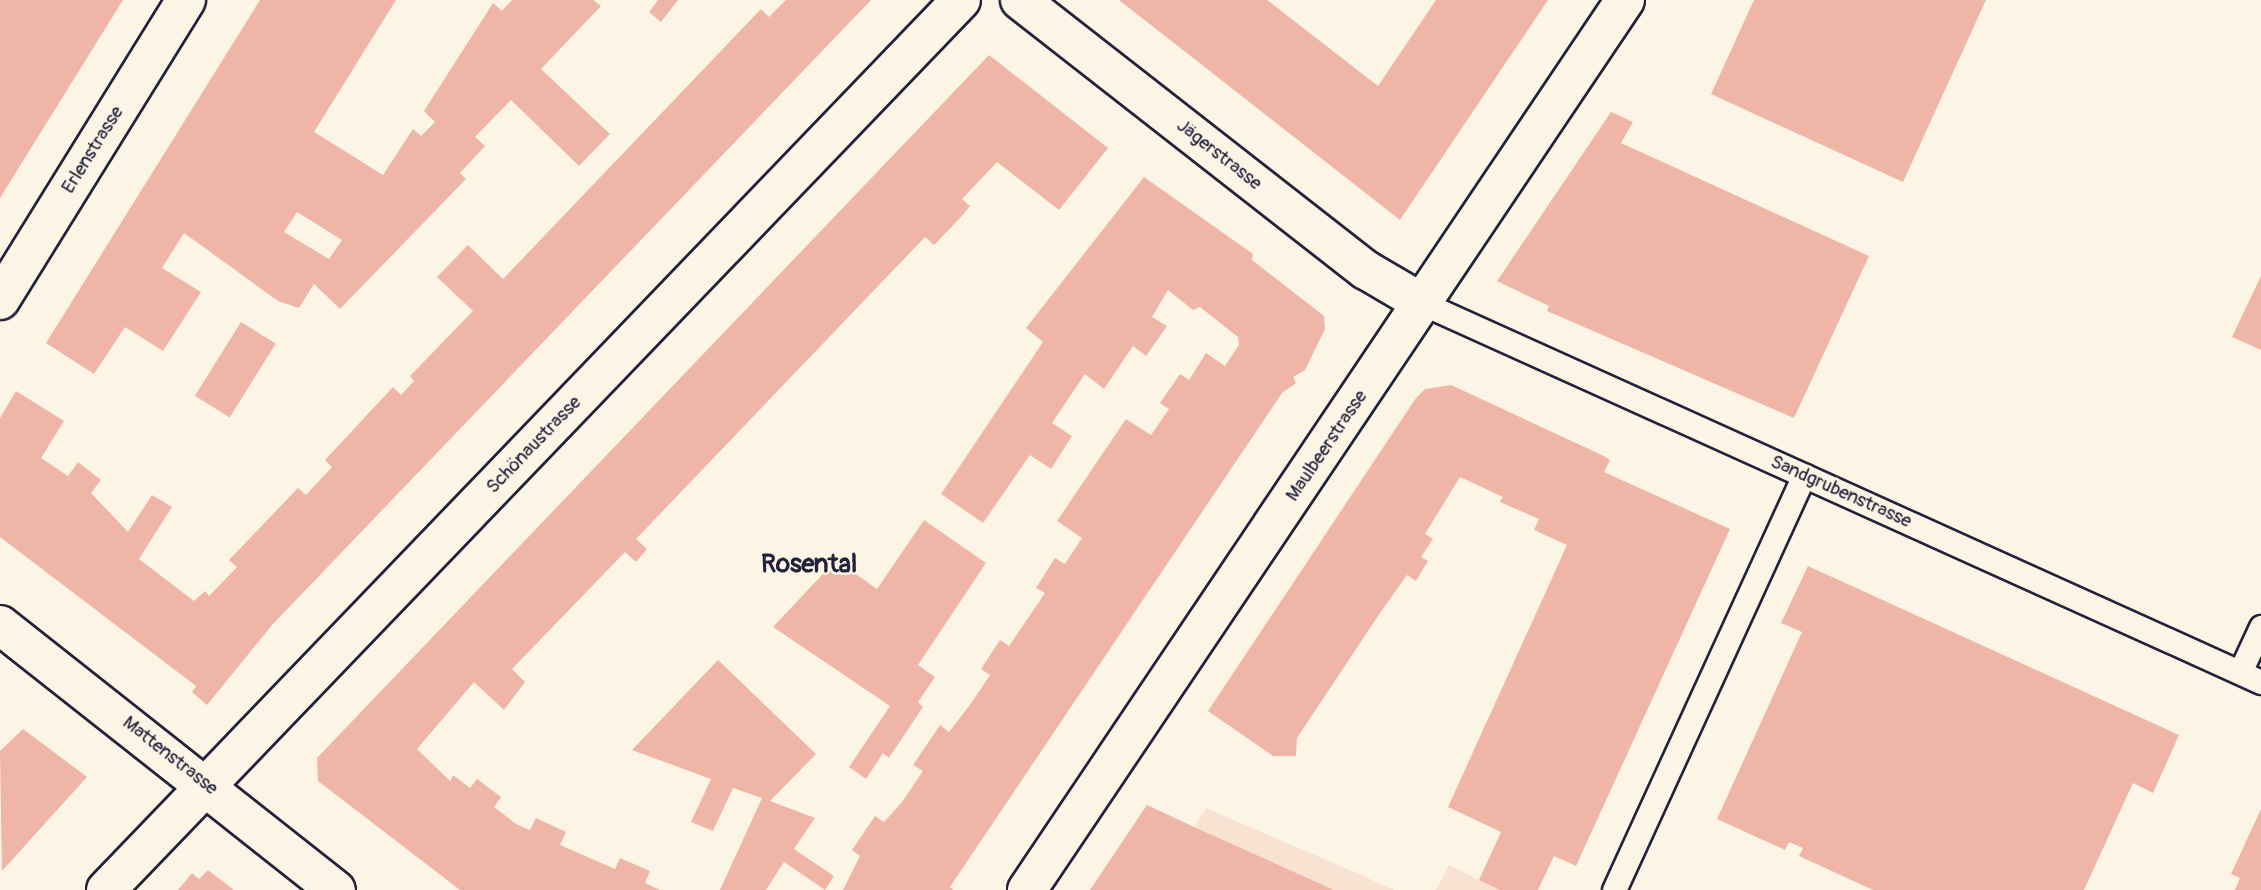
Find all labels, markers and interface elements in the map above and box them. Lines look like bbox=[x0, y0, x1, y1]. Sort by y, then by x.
street label: Erlenstrasse bbox=[57, 102, 129, 198]
street label: Jägerstrasse bbox=[1172, 115, 1266, 195]
street label: Maulbeerstrasse bbox=[1281, 386, 1373, 506]
street label: Schönaustrasse bbox=[482, 391, 586, 499]
street label: Sandgrubenstrasse bbox=[1767, 451, 1915, 533]
district label: Rosental bbox=[761, 549, 857, 581]
street label: Mattenstrasse bbox=[118, 712, 222, 800]

